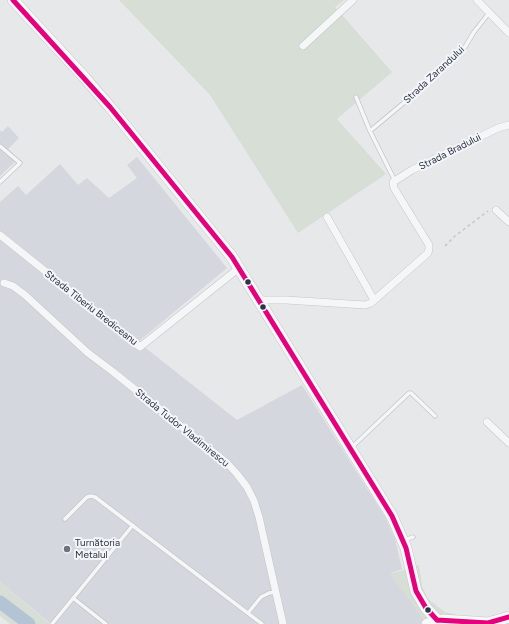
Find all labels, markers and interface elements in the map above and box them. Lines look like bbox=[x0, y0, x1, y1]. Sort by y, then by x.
street label: Strada Zarandului bbox=[401, 44, 467, 106]
street label: Strada Bradului bbox=[417, 131, 483, 173]
street label: Strada Tiberiu Brediceanu bbox=[42, 268, 140, 348]
unlabelled marker bbox=[243, 277, 253, 287]
unlabelled marker bbox=[258, 302, 268, 312]
street label: Strada Tudor Vladimirescu bbox=[132, 386, 232, 470]
place label: Turnătoria Metalul bbox=[75, 537, 120, 560]
marker: Turnătoria Metalul bbox=[62, 544, 72, 554]
unlabelled marker bbox=[423, 605, 433, 615]

